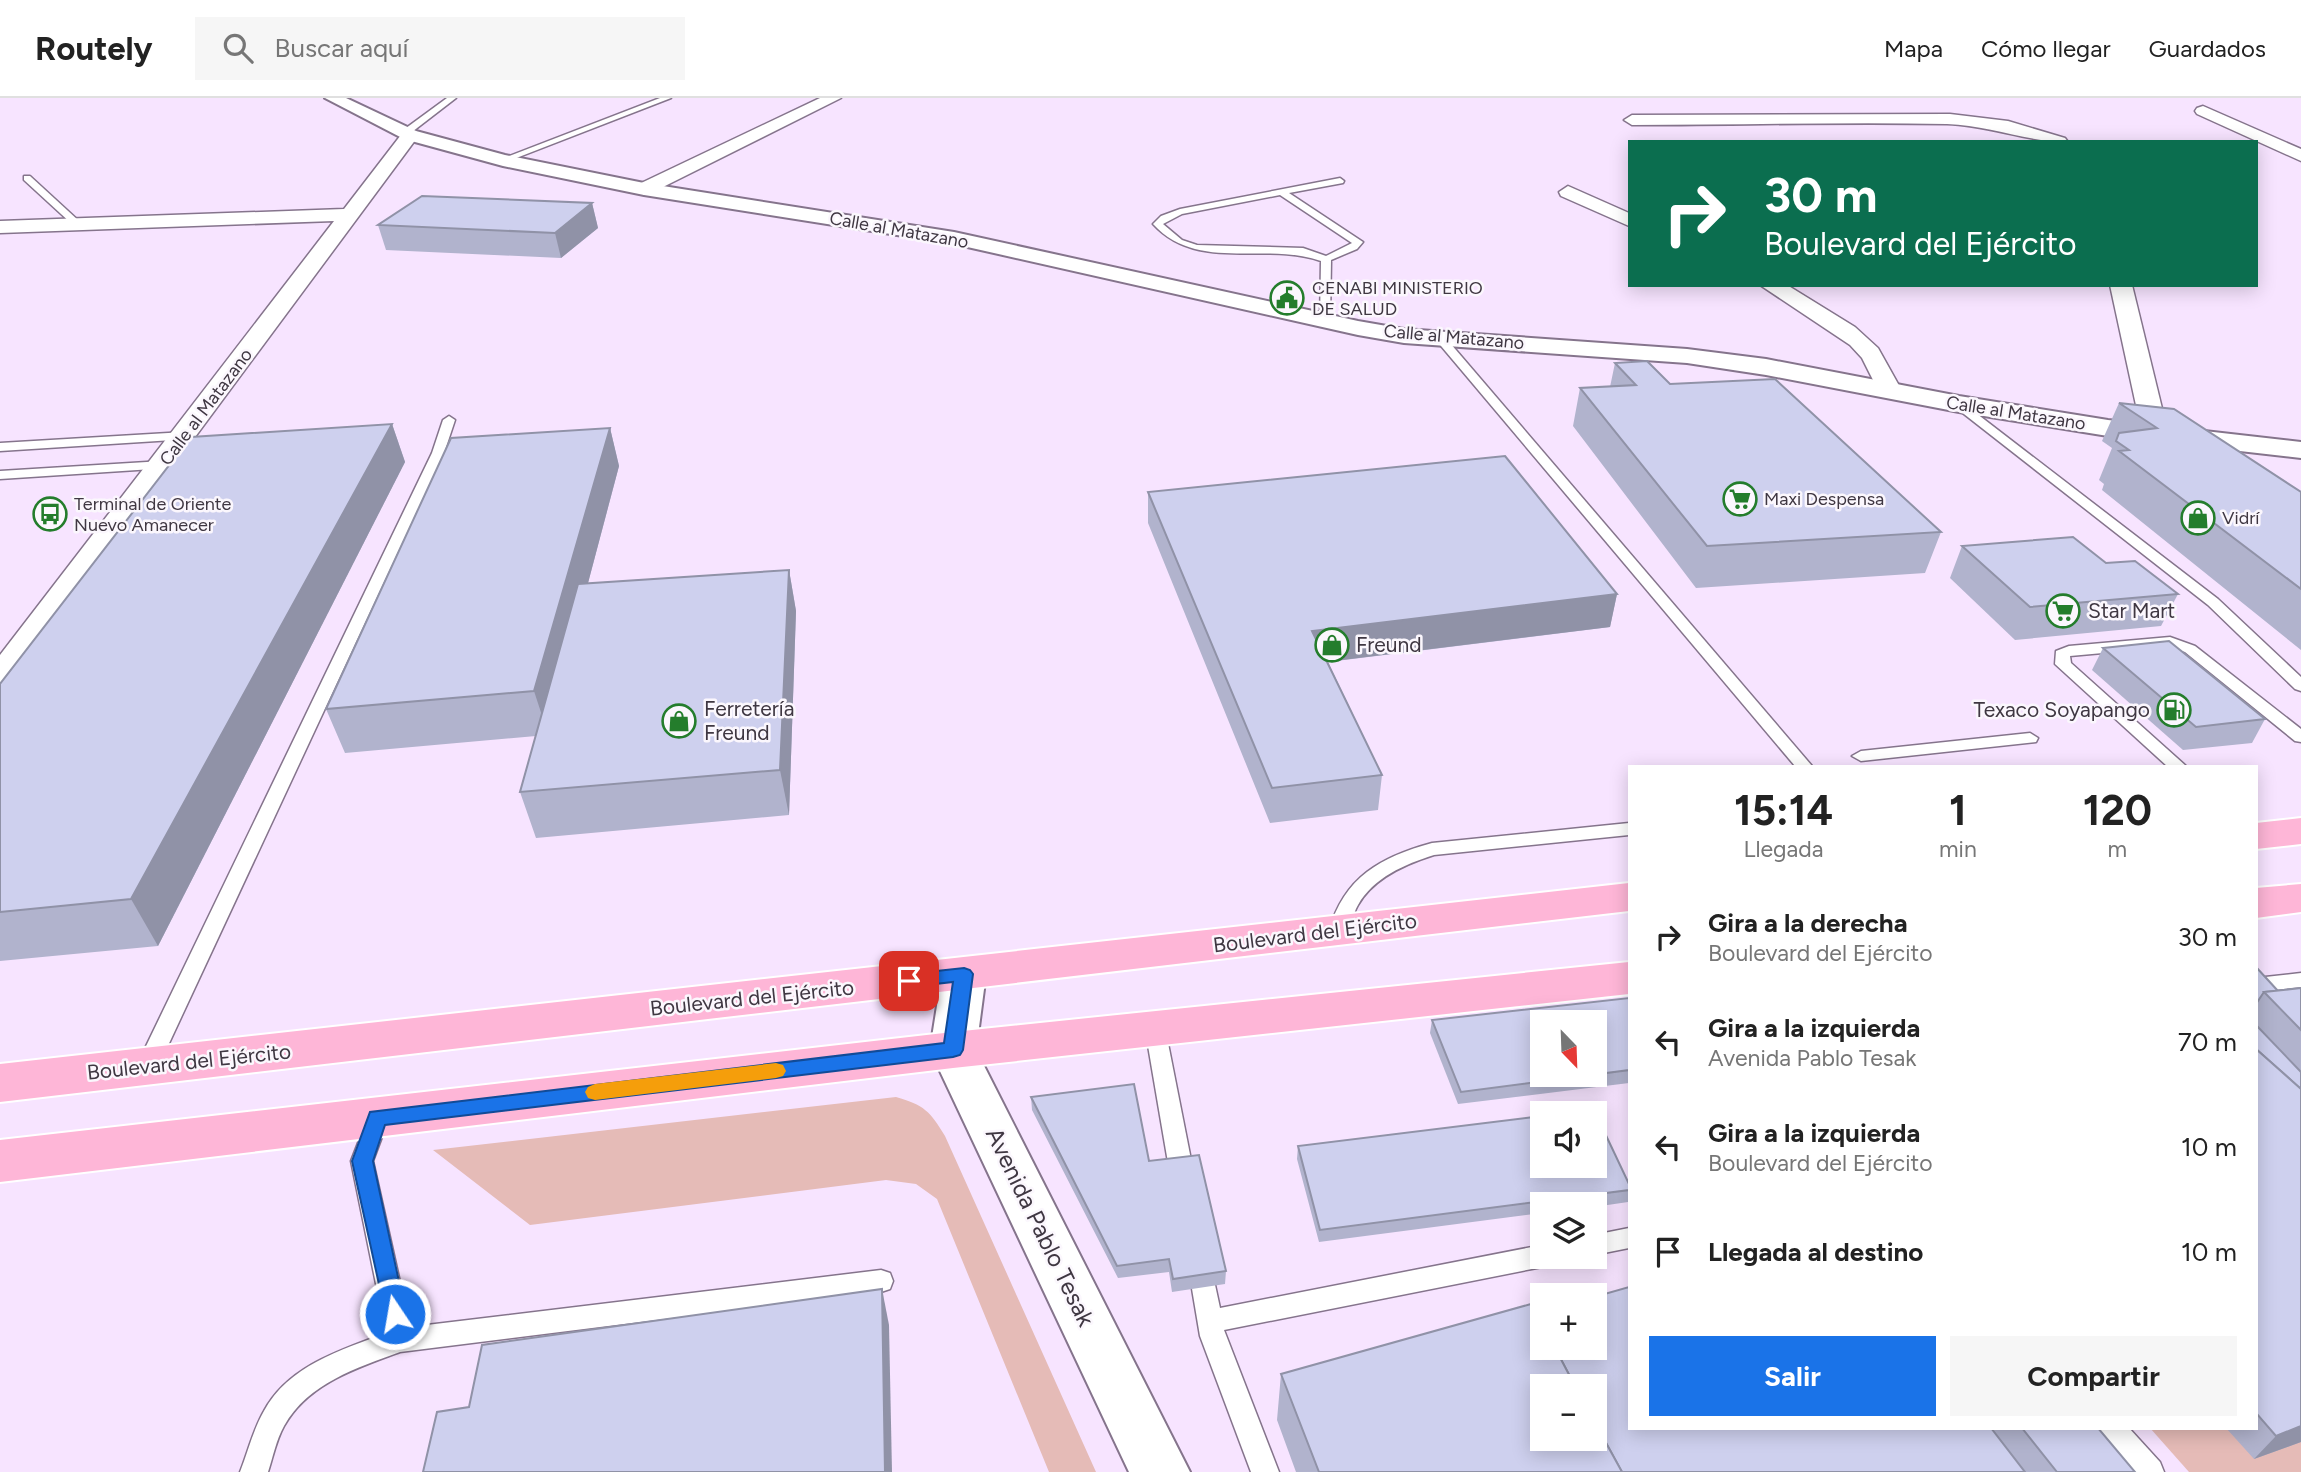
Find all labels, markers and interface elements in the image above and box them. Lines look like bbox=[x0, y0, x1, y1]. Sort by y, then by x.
search box bbox=[195, 17, 685, 80]
text: Routely bbox=[35, 29, 153, 68]
icon: search bbox=[219, 29, 257, 67]
text: Buscar aquí bbox=[275, 32, 408, 64]
text: Mapa bbox=[1884, 34, 1943, 63]
text: Cómo llegar bbox=[1981, 34, 2111, 63]
text: Guardados bbox=[2149, 34, 2266, 63]
text: 30 m bbox=[1764, 165, 1877, 224]
icon: right bbox=[1649, 168, 1740, 259]
street label: Calle al Matazano bbox=[828, 207, 970, 253]
text: Boulevard del Ejército bbox=[1764, 225, 2076, 263]
place label: CENABI MINISTERIO DE SALUD bbox=[1312, 277, 1483, 320]
public building icon: CENABI MINISTERIO DE SALUD bbox=[1268, 279, 1306, 317]
street label: Calle al Matazano bbox=[1383, 320, 1525, 354]
street label: Calle al Matazano bbox=[155, 344, 257, 470]
street label: Calle al Matazano bbox=[1945, 391, 2087, 435]
supermarket icon: Maxi Despensa bbox=[1721, 480, 1759, 518]
place label: Maxi Despensa bbox=[1764, 488, 1884, 510]
place label: Terminal de Oriente Nuevo Amanecer bbox=[74, 493, 232, 536]
bus stop icon: Terminal de Oriente Nuevo Amanecer bbox=[31, 495, 69, 533]
shop icon: Vidrí bbox=[2179, 499, 2217, 537]
place label: Vidrí bbox=[2222, 507, 2260, 529]
supermarket icon: Star Mart bbox=[2044, 592, 2082, 630]
place label: Star Mart bbox=[2088, 598, 2175, 623]
shop icon: Freund bbox=[1313, 626, 1351, 664]
place label: Freund bbox=[1356, 632, 1422, 657]
fuel station icon: Texaco Soyapango bbox=[2155, 691, 2193, 729]
place label: Ferretería Freund bbox=[704, 696, 794, 745]
place label: Texaco Soyapango bbox=[1973, 697, 2150, 722]
shop icon: Ferretería Freund bbox=[660, 702, 698, 740]
text: 15:14 bbox=[1734, 785, 1833, 836]
text: 1 bbox=[1949, 785, 1967, 836]
text: 120 bbox=[2083, 785, 2152, 836]
text: Llegada bbox=[1744, 835, 1824, 863]
text: min bbox=[1939, 835, 1977, 863]
text: m bbox=[2108, 835, 2127, 863]
text: Gira a la derecha bbox=[1708, 907, 1908, 939]
street label: Boulevard del Ejército bbox=[1212, 908, 1418, 957]
icon: right bbox=[1649, 918, 1687, 956]
text: 30 m bbox=[2178, 921, 2237, 953]
text: Boulevard del Ejército bbox=[1708, 939, 1933, 967]
pin bbox=[879, 951, 939, 1011]
icon: arrive bbox=[890, 962, 928, 1000]
street label: Boulevard del Ejército bbox=[649, 974, 855, 1021]
north arrow bbox=[1530, 1010, 1606, 1087]
map controls bbox=[1530, 1010, 1607, 1451]
text: Gira a la izquierda bbox=[1708, 1012, 1920, 1044]
icon: left bbox=[1649, 1023, 1687, 1061]
text: 70 m bbox=[2178, 1026, 2237, 1058]
street label: Boulevard del Ejército bbox=[86, 1038, 292, 1085]
text: Avenida Pablo Tesak bbox=[1708, 1044, 1916, 1072]
button: sound bbox=[1530, 1101, 1607, 1178]
text: Gira a la izquierda bbox=[1708, 1117, 1920, 1149]
street label: Avenida Pablo Tesak bbox=[980, 1123, 1101, 1331]
icon: left bbox=[1649, 1128, 1687, 1166]
text: 10 m bbox=[2181, 1131, 2237, 1163]
text: Boulevard del Ejército bbox=[1708, 1149, 1933, 1177]
button: layers bbox=[1530, 1192, 1607, 1269]
icon: arrive bbox=[1649, 1233, 1687, 1271]
text: Llegada al destino bbox=[1708, 1236, 1923, 1268]
text: 10 m bbox=[2181, 1236, 2237, 1268]
position arrow bbox=[358, 1277, 432, 1351]
button: + bbox=[1530, 1283, 1607, 1360]
button: Salir bbox=[1649, 1336, 1936, 1416]
button: Compartir bbox=[1950, 1336, 2237, 1416]
button: − bbox=[1530, 1374, 1607, 1451]

